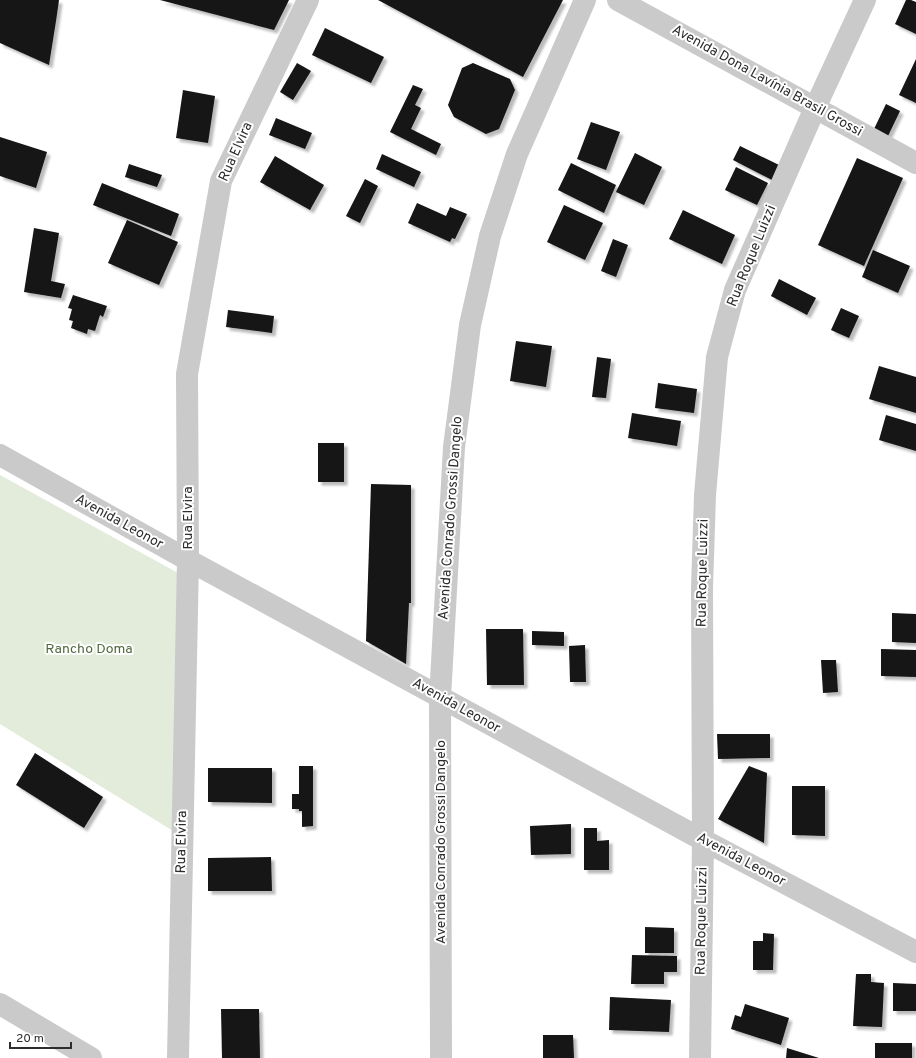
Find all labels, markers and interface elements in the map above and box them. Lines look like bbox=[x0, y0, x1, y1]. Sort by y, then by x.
street label: Avenida Dona Lavínia Brasil Grossi bbox=[669, 21, 865, 141]
street label: Rua Elvira bbox=[215, 120, 257, 184]
street label: Rua Roque Luizzi bbox=[724, 203, 780, 309]
street label: Avenida Conrado Grossi Dangelo bbox=[435, 415, 467, 621]
street label: Rua Elvira bbox=[180, 486, 197, 550]
street label: Avenida Leonor bbox=[72, 491, 167, 553]
street label: Rua Roque Luizzi bbox=[694, 519, 712, 627]
park label: Rancho Doma bbox=[45, 641, 133, 658]
street label: Avenida Leonor bbox=[409, 675, 504, 737]
street label: Avenida Conrado Grossi Dangelo bbox=[433, 740, 450, 944]
street label: Rua Elvira bbox=[173, 810, 191, 874]
street label: Avenida Leonor bbox=[694, 829, 789, 891]
street label: Rua Roque Luizzi bbox=[693, 867, 711, 975]
scale bar bbox=[10, 1024, 71, 1050]
text: 20 m bbox=[16, 1031, 44, 1047]

